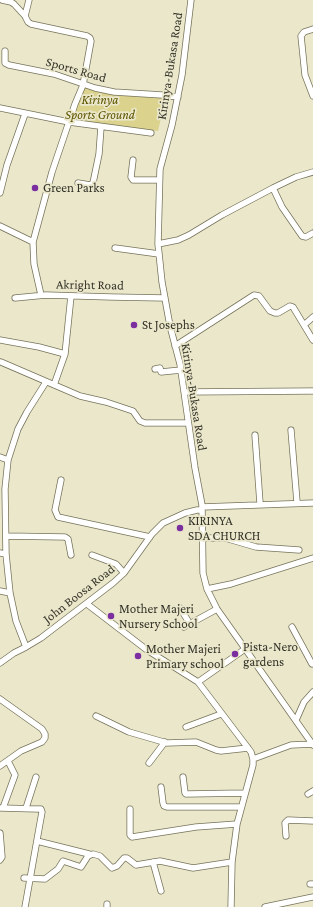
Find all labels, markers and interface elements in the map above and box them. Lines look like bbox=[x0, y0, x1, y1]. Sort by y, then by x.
street label: Kirinya-Bukasa Road bbox=[154, 11, 186, 121]
street label: Sports Road bbox=[44, 54, 108, 86]
park label: Kirinya Sports Ground bbox=[65, 92, 135, 123]
place label: Green Parks bbox=[43, 180, 105, 196]
marker: Green Parks bbox=[30, 183, 40, 193]
street label: Akright Road bbox=[56, 277, 124, 293]
place label: St Josephs bbox=[142, 317, 195, 333]
marker: St Josephs bbox=[129, 320, 139, 330]
street label: Kirinya-Bukasa Road bbox=[178, 342, 210, 452]
place label: KIRINYA SDA CHURCH bbox=[188, 513, 260, 544]
marker: KIRINYA SDA CHURCH bbox=[175, 523, 185, 533]
street label: John Boosa Road bbox=[40, 561, 118, 627]
place label: Mother Majeri Nursery School bbox=[119, 601, 198, 632]
marker: Mother Majeri Nursery School bbox=[106, 611, 116, 621]
place label: Pista-Nero gardens bbox=[243, 639, 298, 670]
place label: Mother Majeri Primary school bbox=[146, 641, 224, 672]
marker: Pista-Nero gardens bbox=[230, 649, 240, 659]
marker: Mother Majeri Primary school bbox=[133, 651, 143, 661]

